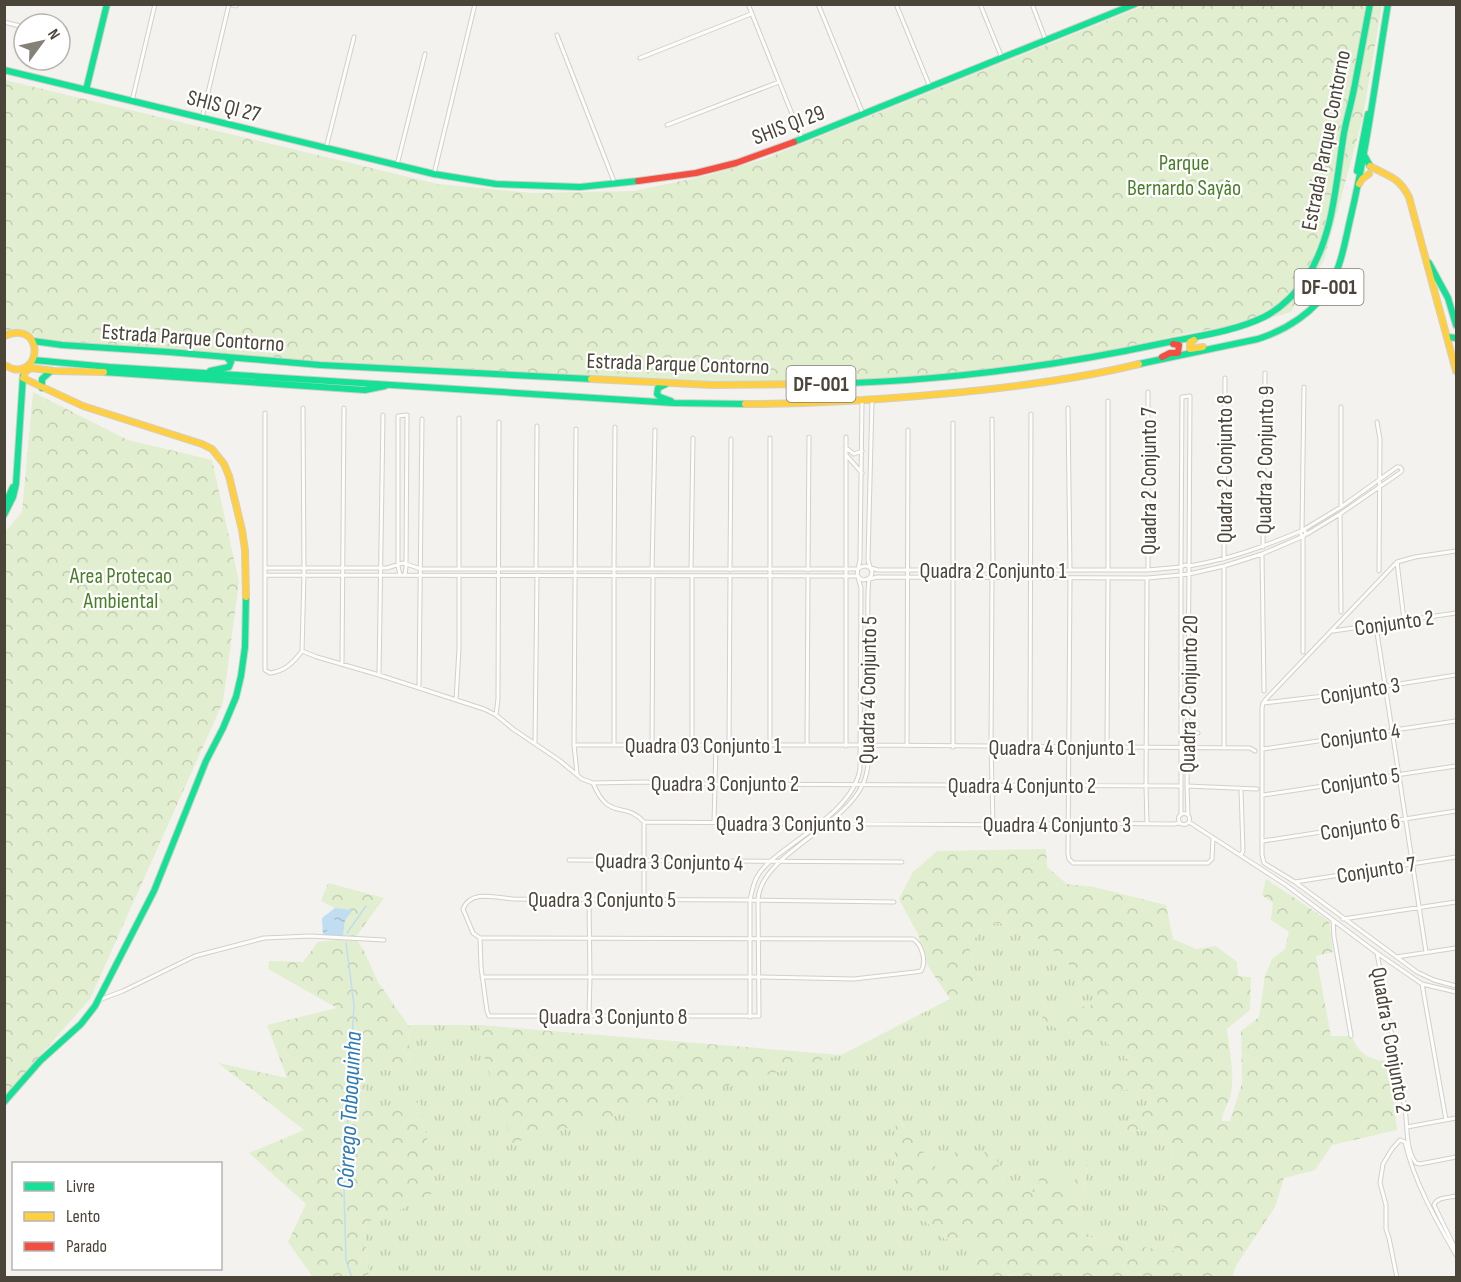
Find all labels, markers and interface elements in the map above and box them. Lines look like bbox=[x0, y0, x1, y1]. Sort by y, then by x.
north arrow bbox=[12, 12, 72, 72]
text: N bbox=[43, 26, 64, 43]
street label: Estrada Parque Contorno bbox=[1296, 48, 1357, 233]
street label: SHIS QI 27 bbox=[184, 84, 263, 129]
street label: SHIS QI 29 bbox=[748, 99, 829, 152]
park label: Parque Bernardo Sayão bbox=[1127, 150, 1241, 202]
road number: DF-001 bbox=[1294, 269, 1364, 305]
street label: Estrada Parque Contorno bbox=[101, 319, 285, 358]
street label: Estrada Parque Contorno bbox=[586, 348, 770, 381]
road number: DF-001 bbox=[786, 366, 856, 402]
street label: Quadra 2 Conjunto 9 bbox=[1251, 385, 1280, 535]
street label: Quadra 2 Conjunto 8 bbox=[1212, 395, 1239, 543]
street label: Quadra 2 Conjunto 7 bbox=[1136, 407, 1163, 555]
street label: Quadra 2 Conjunto 1 bbox=[920, 558, 1067, 585]
park label: Area Protecao Ambiental bbox=[69, 563, 172, 615]
street label: Conjunto 2 bbox=[1353, 605, 1436, 642]
street label: Quadra 2 Conjunto 20 bbox=[1175, 615, 1204, 773]
street label: Quadra 4 Conjunto 5 bbox=[854, 616, 883, 764]
street label: Conjunto 3 bbox=[1319, 672, 1402, 711]
street label: Conjunto 4 bbox=[1319, 718, 1402, 755]
street label: Quadra 03 Conjunto 1 bbox=[625, 733, 782, 760]
street label: Quadra 4 Conjunto 1 bbox=[989, 735, 1136, 762]
street label: Conjunto 5 bbox=[1319, 762, 1402, 801]
street label: Quadra 3 Conjunto 2 bbox=[651, 771, 799, 798]
street label: Quadra 4 Conjunto 2 bbox=[948, 773, 1096, 800]
street label: Conjunto 6 bbox=[1318, 808, 1402, 847]
street label: Quadra 3 Conjunto 3 bbox=[716, 811, 864, 838]
street label: Quadra 4 Conjunto 3 bbox=[983, 812, 1131, 839]
street label: Quadra 3 Conjunto 4 bbox=[595, 848, 743, 877]
street label: Conjunto 7 bbox=[1335, 851, 1418, 890]
street label: Quadra 3 Conjunto 5 bbox=[528, 887, 676, 914]
street label: Quadra 5 Conjunto 2 bbox=[1364, 965, 1417, 1115]
street label: Quadra 3 Conjunto 8 bbox=[539, 1004, 687, 1031]
water label: Córrego Taboquinha bbox=[331, 1030, 368, 1190]
legend bbox=[12, 1162, 222, 1270]
text: Livre bbox=[66, 1176, 95, 1197]
text: Lento bbox=[66, 1206, 100, 1227]
text: Parado bbox=[66, 1236, 107, 1257]

